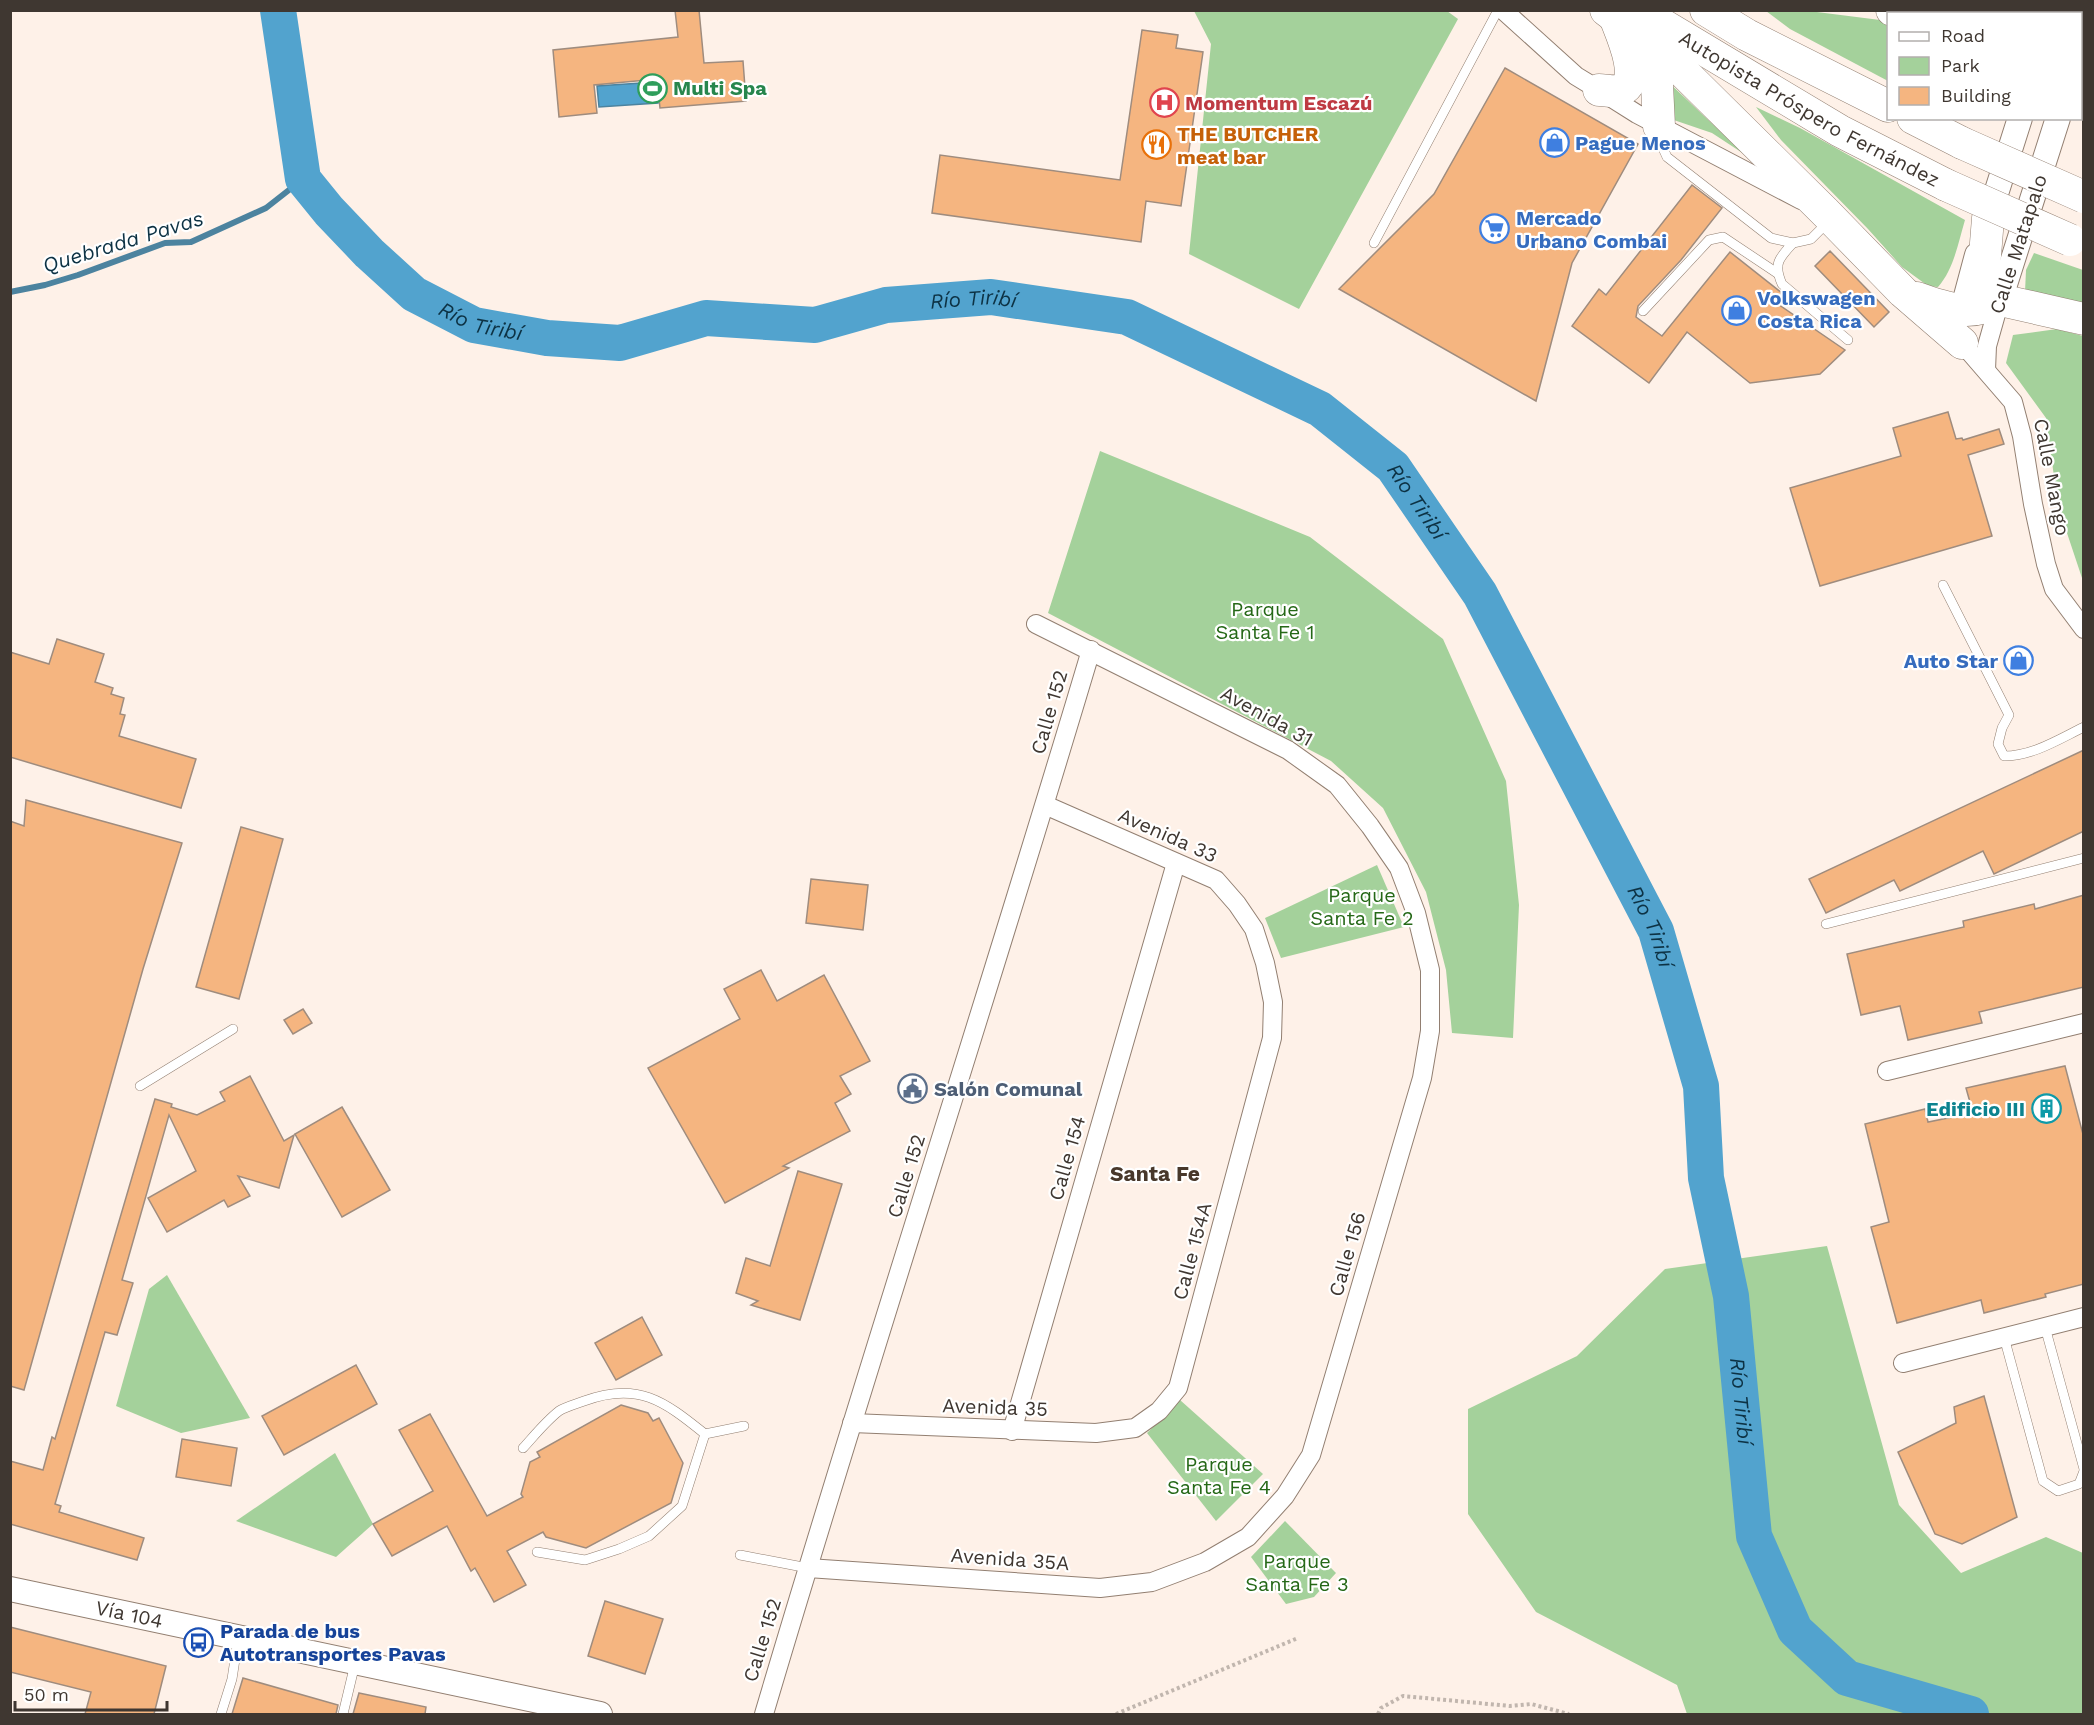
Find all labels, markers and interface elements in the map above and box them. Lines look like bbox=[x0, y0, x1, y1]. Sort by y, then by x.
legend bbox=[1887, 12, 2082, 120]
text: Road bbox=[1941, 25, 1985, 46]
street label: Autopista Próspero Fernández bbox=[1675, 26, 1944, 192]
text: Park bbox=[1941, 55, 1980, 76]
sports icon: Multi Spa bbox=[636, 72, 668, 104]
place label: Multi Spa bbox=[673, 76, 767, 100]
text: Building bbox=[1941, 85, 2011, 106]
hospital icon: Momentum Escazú bbox=[1148, 87, 1180, 119]
place label: Momentum Escazú bbox=[1185, 91, 1372, 115]
place label: THE BUTCHER meat bar bbox=[1177, 122, 1319, 169]
shop icon: Pague Menos bbox=[1538, 127, 1570, 159]
restaurant icon: THE BUTCHER meat bar bbox=[1140, 129, 1172, 161]
place label: Pague Menos bbox=[1575, 131, 1706, 155]
street label: Calle Matapalo bbox=[1984, 171, 2052, 317]
water label: Quebrada Pavas bbox=[39, 205, 206, 278]
place label: Mercado Urbano Combai bbox=[1516, 206, 1667, 253]
supermarket icon: Mercado Urbano Combai bbox=[1479, 213, 1511, 245]
water label: Río Tiribí bbox=[929, 284, 1021, 314]
place label: Volkswagen Costa Rica bbox=[1757, 286, 1876, 333]
shop icon: Volkswagen Costa Rica bbox=[1720, 294, 1752, 326]
water label: Río Tiribí bbox=[435, 296, 527, 346]
street label: Calle Mango bbox=[2029, 416, 2075, 538]
water label: Río Tiribí bbox=[1382, 458, 1453, 546]
park label: Parque Santa Fe 1 bbox=[1215, 597, 1315, 644]
shop icon: Auto Star bbox=[2003, 645, 2035, 677]
place label: Auto Star bbox=[1904, 649, 1998, 673]
street label: Calle 152 bbox=[1026, 667, 1072, 757]
street label: Avenida 31 bbox=[1217, 681, 1317, 751]
street label: Avenida 33 bbox=[1115, 803, 1221, 867]
water label: Río Tiribí bbox=[1622, 881, 1680, 973]
park label: Parque Santa Fe 2 bbox=[1310, 883, 1414, 930]
public building icon: Salón Comunal bbox=[897, 1073, 929, 1105]
place label: Salón Comunal bbox=[934, 1077, 1083, 1101]
building icon: Edificio III bbox=[2030, 1093, 2062, 1125]
place label: Edificio III bbox=[1926, 1097, 2025, 1121]
street label: Calle 154 bbox=[1043, 1113, 1091, 1203]
street label: Calle 152 bbox=[882, 1131, 930, 1221]
district label: Santa Fe bbox=[1110, 1161, 1200, 1186]
street label: Calle 154A bbox=[1167, 1200, 1217, 1302]
street label: Calle 156 bbox=[1323, 1209, 1371, 1299]
water label: Río Tiribí bbox=[1725, 1356, 1758, 1448]
street label: Avenida 35 bbox=[942, 1393, 1048, 1421]
park label: Parque Santa Fe 4 bbox=[1167, 1452, 1271, 1499]
street label: Avenida 35A bbox=[950, 1543, 1070, 1575]
park label: Parque Santa Fe 3 bbox=[1245, 1549, 1349, 1596]
street label: Vía 104 bbox=[94, 1595, 165, 1633]
street label: Calle 152 bbox=[738, 1595, 786, 1685]
place label: Parada de bus Autotransportes Pavas bbox=[220, 1619, 446, 1666]
bus stop icon: Parada de bus Autotransportes Pavas bbox=[183, 1627, 215, 1659]
scale bar bbox=[15, 1674, 166, 1712]
text: 50 m bbox=[24, 1684, 69, 1705]

